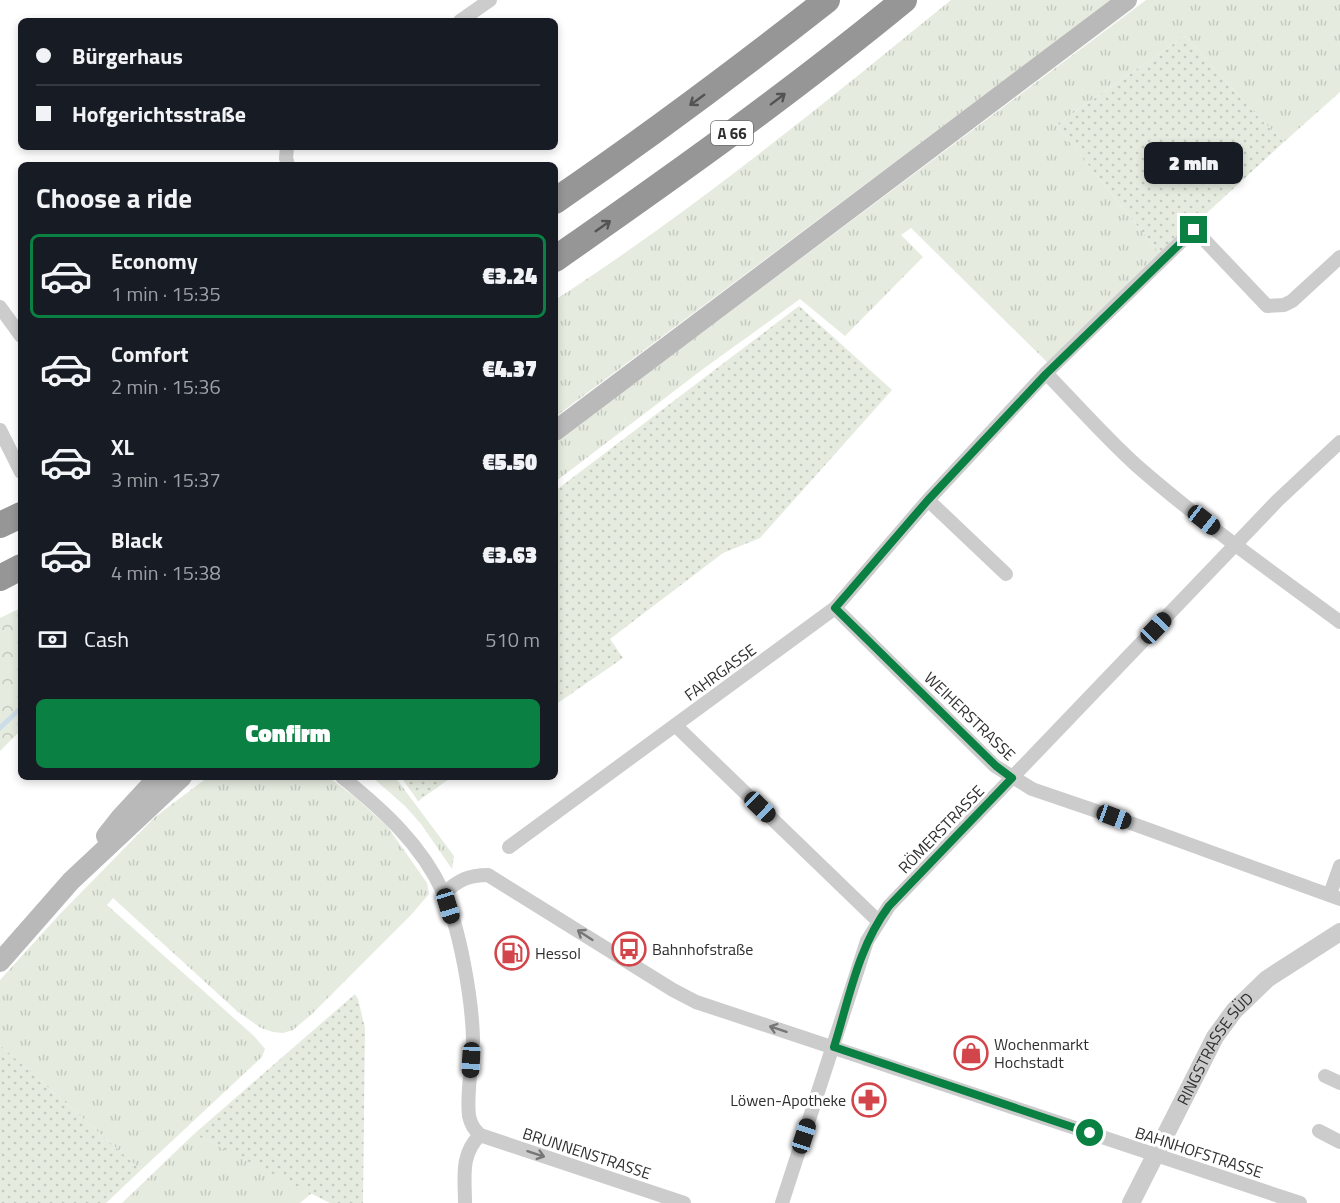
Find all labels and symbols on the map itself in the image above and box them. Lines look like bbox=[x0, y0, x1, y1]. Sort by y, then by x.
one-way arrow bbox=[690, 93, 706, 106]
one-way arrow bbox=[769, 93, 785, 105]
road number: A 66 bbox=[711, 121, 753, 145]
callout: 2 min bbox=[1144, 143, 1244, 185]
route end bbox=[1180, 216, 1207, 243]
one-way arrow bbox=[594, 220, 611, 232]
car bbox=[1184, 502, 1224, 538]
car bbox=[1137, 609, 1175, 647]
street label: FAHRGASSE bbox=[679, 638, 761, 706]
street label: WEIHERSTRASSE bbox=[919, 666, 1021, 766]
street label: RÖMERSTRASSE bbox=[892, 779, 990, 879]
car bbox=[741, 788, 779, 826]
car bbox=[1094, 802, 1134, 832]
car bbox=[434, 886, 462, 926]
one-way arrow bbox=[577, 929, 594, 941]
bus stop icon: Bahnhofstraße bbox=[611, 931, 647, 967]
fuel station icon: Hessol bbox=[494, 935, 530, 971]
place label: Bahnhofstraße bbox=[652, 937, 753, 961]
place label: Hessol bbox=[535, 941, 581, 965]
street label: RINGSTRASSE SÜD bbox=[1170, 987, 1259, 1109]
one-way arrow bbox=[769, 1023, 788, 1034]
place label: Wochenmarkt Hochstadt bbox=[994, 1032, 1089, 1074]
shop icon: Wochenmarkt Hochstadt bbox=[953, 1035, 989, 1071]
car bbox=[461, 1042, 481, 1078]
pharmacy icon: Löwen-Apotheke bbox=[851, 1082, 887, 1118]
place label: Löwen-Apotheke bbox=[730, 1088, 846, 1112]
car bbox=[790, 1116, 818, 1156]
route start bbox=[1076, 1119, 1103, 1146]
street label: BAHNHOFSTRASSE bbox=[1132, 1120, 1266, 1184]
street label: BRUNNENSTRASSE bbox=[520, 1121, 654, 1185]
one-way arrow bbox=[526, 1149, 545, 1160]

